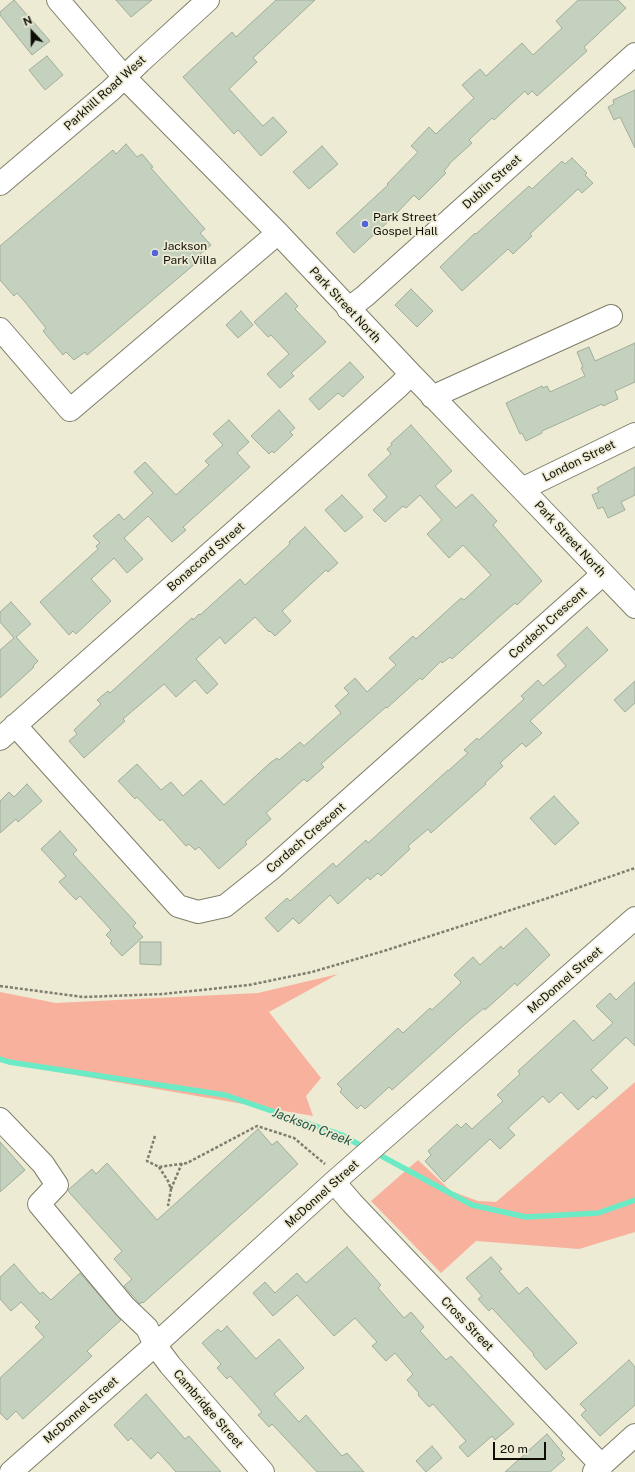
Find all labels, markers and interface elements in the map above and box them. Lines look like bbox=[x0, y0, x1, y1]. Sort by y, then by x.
north arrow bbox=[12, 12, 52, 52]
text: N bbox=[21, 14, 34, 28]
street label: Parkhill Road West bbox=[61, 52, 149, 134]
street label: Dublin Street bbox=[460, 152, 524, 212]
place label: Park Street Gospel Hall bbox=[373, 210, 438, 238]
marker: Park Street Gospel Hall bbox=[360, 219, 370, 229]
place label: Jackson Park Villa bbox=[163, 239, 216, 267]
marker: Jackson Park Villa bbox=[150, 248, 160, 258]
street label: Park Street North bbox=[306, 264, 384, 346]
street label: London Street bbox=[540, 437, 618, 485]
street label: Park Street North bbox=[531, 498, 609, 580]
street label: Bonaccord Street bbox=[164, 519, 248, 595]
street label: Cordach Crescent bbox=[506, 584, 590, 662]
street label: Cordach Crescent bbox=[264, 800, 348, 876]
street label: McDonnel Street bbox=[525, 944, 605, 1016]
water label: Jackson Creek bbox=[270, 1105, 354, 1149]
street label: McDonnel Street bbox=[282, 1157, 362, 1231]
street label: Cross Street bbox=[438, 1294, 496, 1354]
street label: Cambridge Street bbox=[170, 1367, 246, 1451]
street label: McDonnel Street bbox=[41, 1374, 121, 1446]
scale bar bbox=[495, 1434, 548, 1460]
text: 20 m bbox=[500, 1442, 528, 1456]

